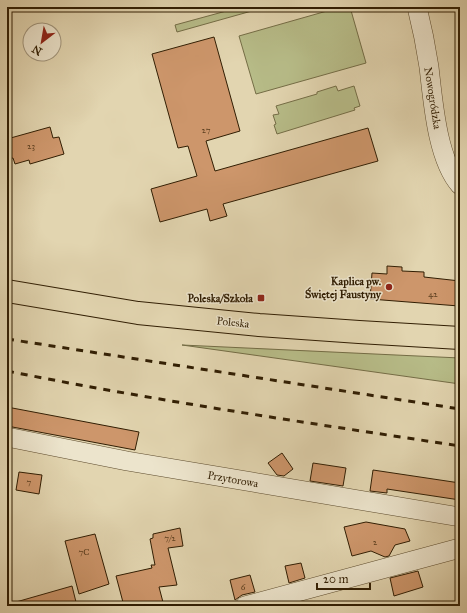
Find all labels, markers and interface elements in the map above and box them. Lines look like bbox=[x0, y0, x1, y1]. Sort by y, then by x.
north arrow bbox=[22, 22, 62, 62]
text: N bbox=[29, 42, 44, 58]
street label: Nowogródzka bbox=[421, 66, 444, 130]
house number: 27 bbox=[202, 124, 211, 135]
house number: 23 bbox=[27, 140, 35, 151]
place label: Kaplica pw. Świętej Faustyny bbox=[305, 275, 382, 302]
marker: Kaplica pw. Świętej Faustyny bbox=[384, 282, 394, 292]
house number: 42 bbox=[428, 288, 438, 299]
place label: Poleska/Szkoła bbox=[188, 292, 253, 305]
marker: Poleska/Szkoła bbox=[256, 293, 266, 303]
street label: Poleska bbox=[216, 314, 250, 331]
street label: Przytorowa bbox=[206, 469, 260, 490]
house number: 7 bbox=[27, 476, 32, 487]
house number: 7/2 bbox=[164, 532, 176, 543]
house number: 2 bbox=[373, 536, 378, 547]
house number: 7C bbox=[79, 546, 89, 557]
scale bar bbox=[317, 565, 370, 591]
text: 20 m bbox=[323, 572, 349, 586]
house number: 6 bbox=[241, 581, 246, 592]

